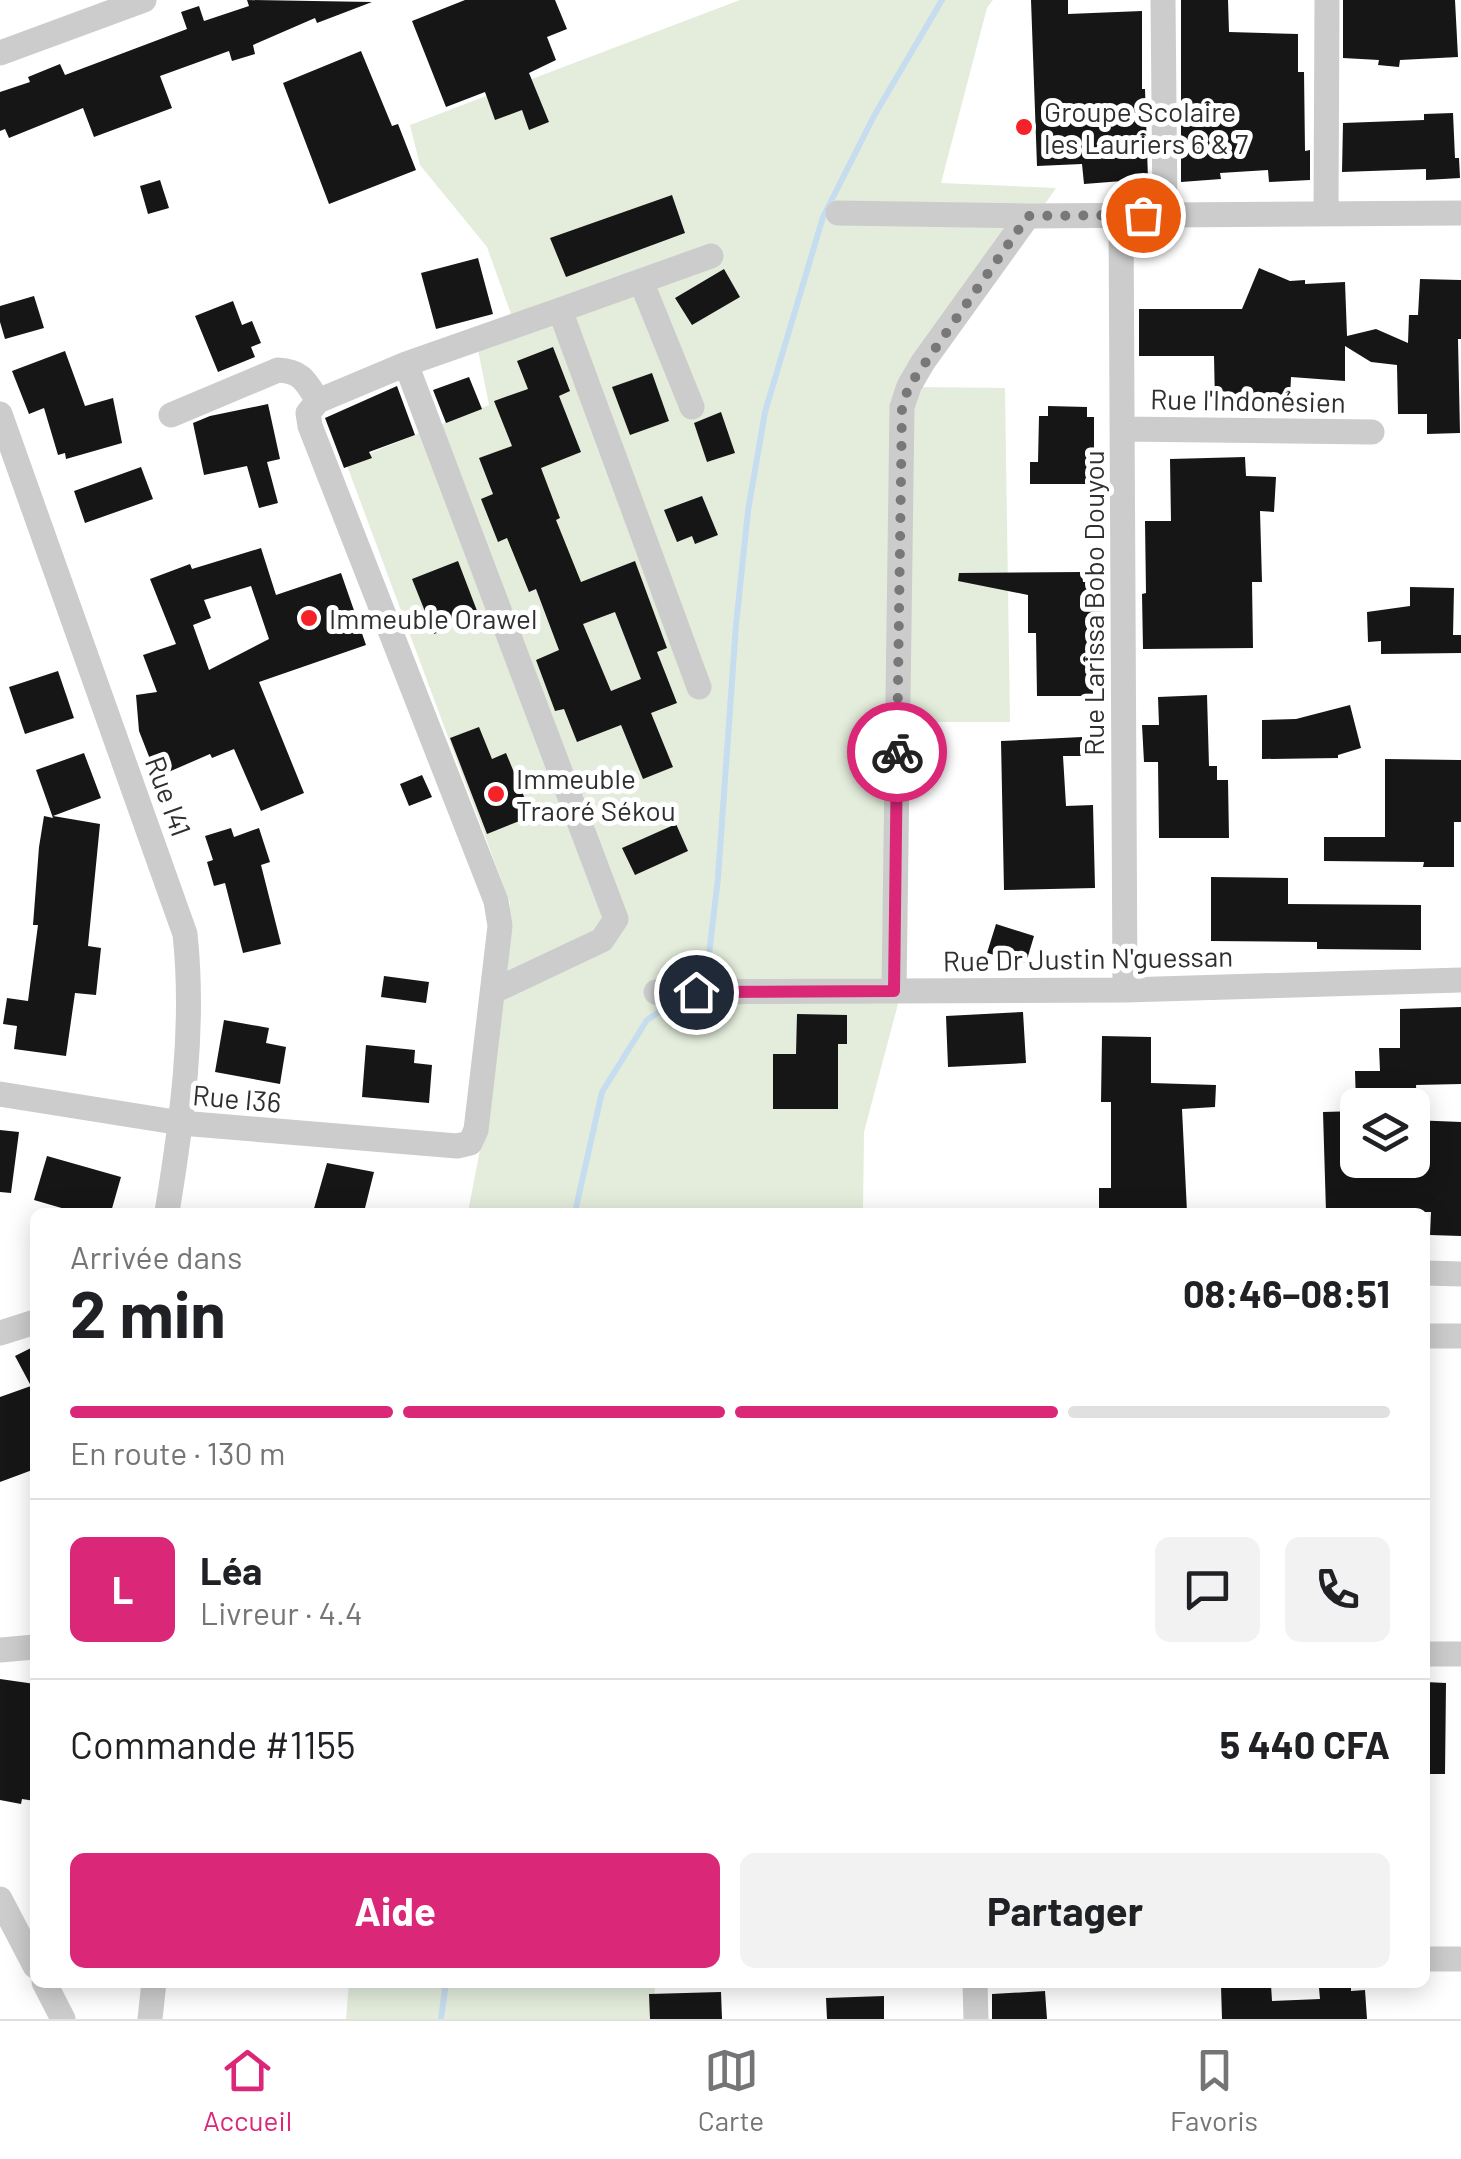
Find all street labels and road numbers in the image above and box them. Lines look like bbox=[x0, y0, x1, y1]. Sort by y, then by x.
street label: Rue l'Indonésien bbox=[1150, 381, 1346, 419]
street label: Rue Larissa Bobo Douyou bbox=[1076, 450, 1110, 756]
street label: Rue I41 bbox=[139, 751, 199, 841]
street label: Rue Dr Justin N'guessan bbox=[942, 938, 1234, 978]
street label: Rue I36 bbox=[191, 1077, 283, 1119]

